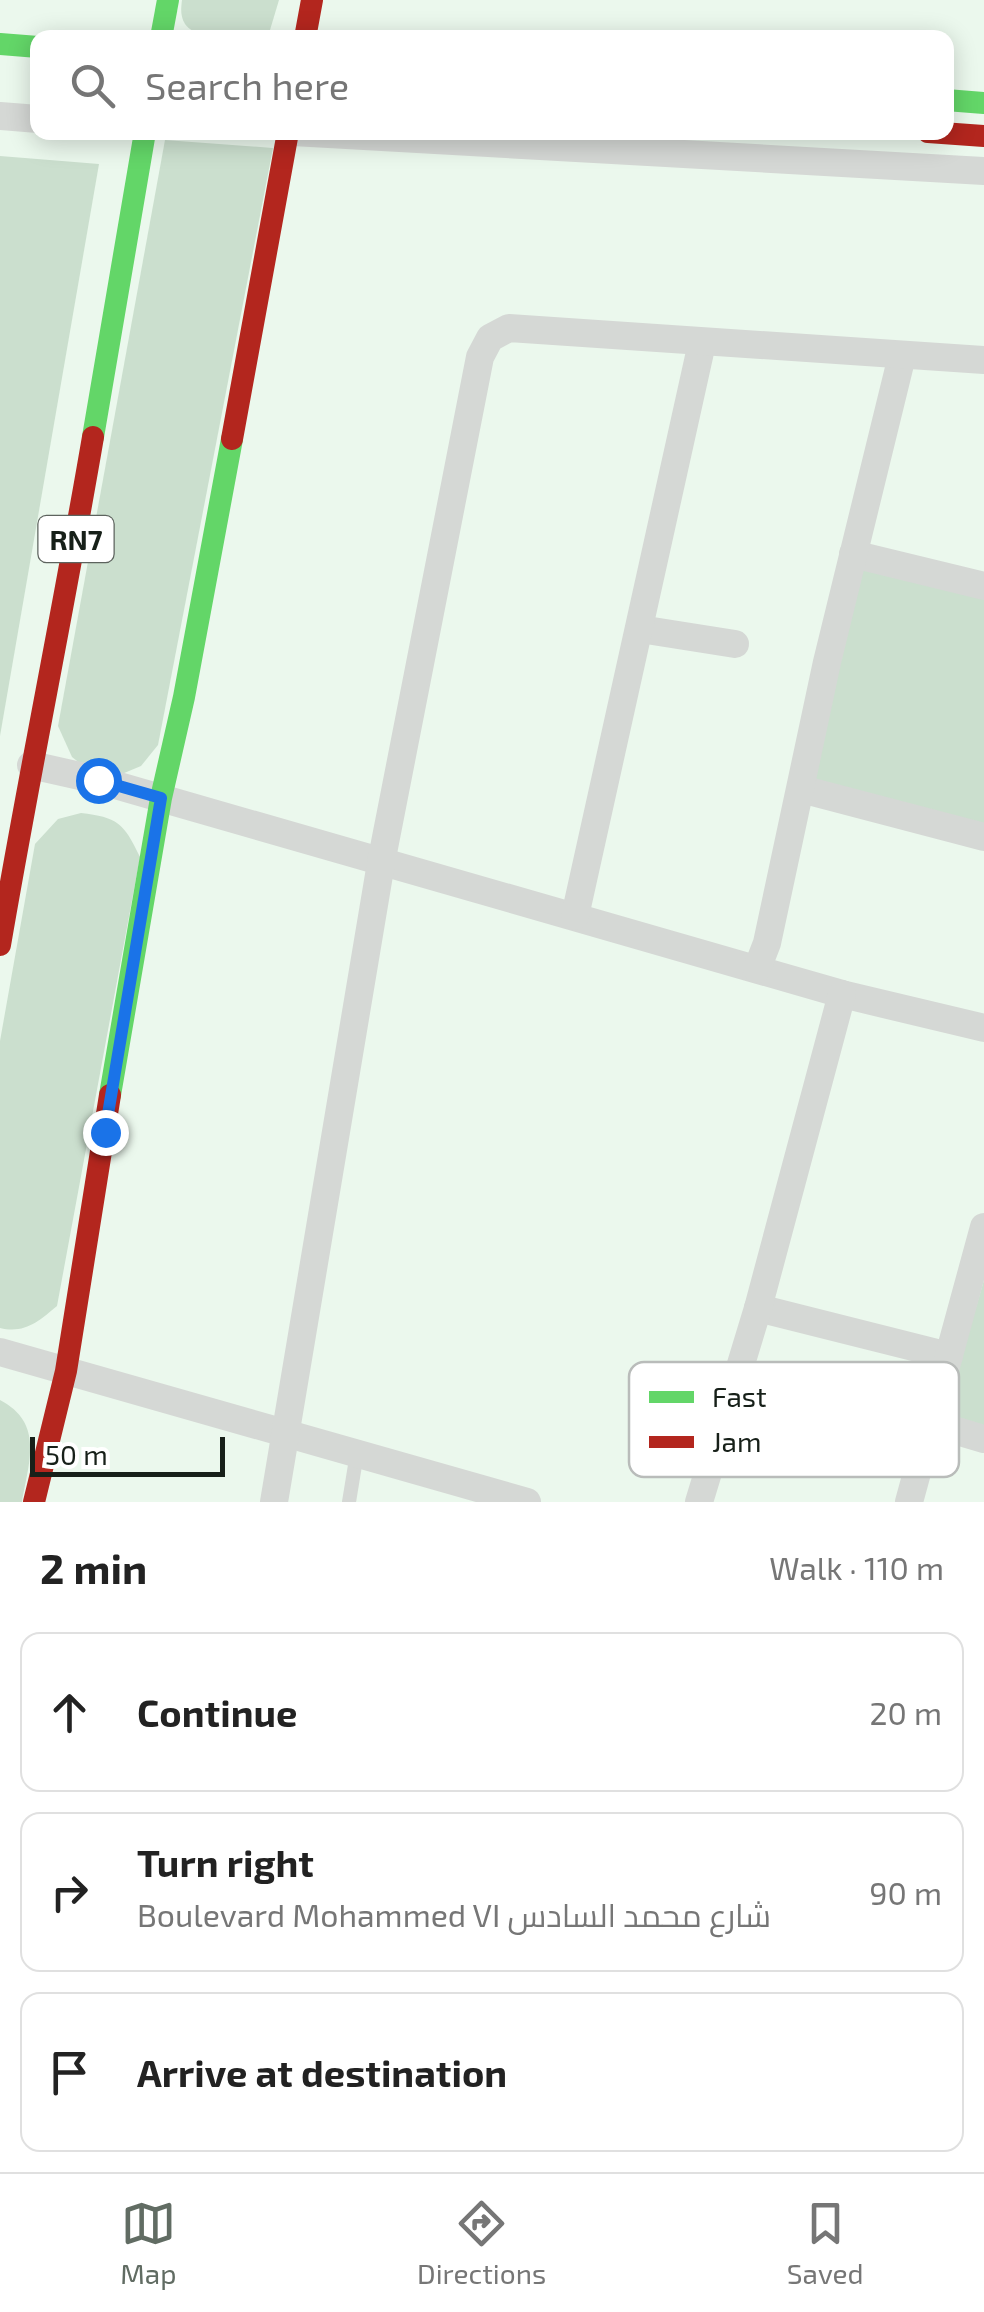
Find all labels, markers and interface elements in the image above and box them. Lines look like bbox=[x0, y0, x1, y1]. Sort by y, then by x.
search box bbox=[30, 30, 954, 140]
icon: search bbox=[65, 58, 120, 113]
text: Search here bbox=[145, 62, 349, 108]
road number: RN7 bbox=[38, 516, 114, 562]
route start bbox=[76, 758, 122, 804]
route end bbox=[83, 1110, 129, 1156]
legend bbox=[629, 1362, 959, 1477]
text: Fast bbox=[712, 1379, 767, 1413]
text: Jam bbox=[712, 1424, 761, 1458]
scale bar bbox=[30, 1432, 225, 1476]
text: 50 m bbox=[45, 1437, 108, 1471]
text: 2 min bbox=[40, 1542, 147, 1592]
text: Walk · 110 m bbox=[769, 1548, 944, 1586]
icon: ahead bbox=[42, 1685, 97, 1740]
text: Continue bbox=[137, 1689, 297, 1735]
text: 20 m bbox=[870, 1693, 942, 1731]
text: Turn right bbox=[137, 1839, 314, 1885]
icon: right bbox=[42, 1865, 97, 1920]
text: 90 m bbox=[869, 1873, 942, 1911]
text: Boulevard Mohammed VI شارع محمد السادس bbox=[137, 1895, 771, 1933]
icon: arrive bbox=[42, 2045, 97, 2100]
text: Arrive at destination bbox=[137, 2049, 507, 2095]
tab: Map bbox=[120, 2196, 176, 2290]
tab: Directions bbox=[417, 2196, 546, 2290]
tab: Saved bbox=[787, 2196, 864, 2290]

